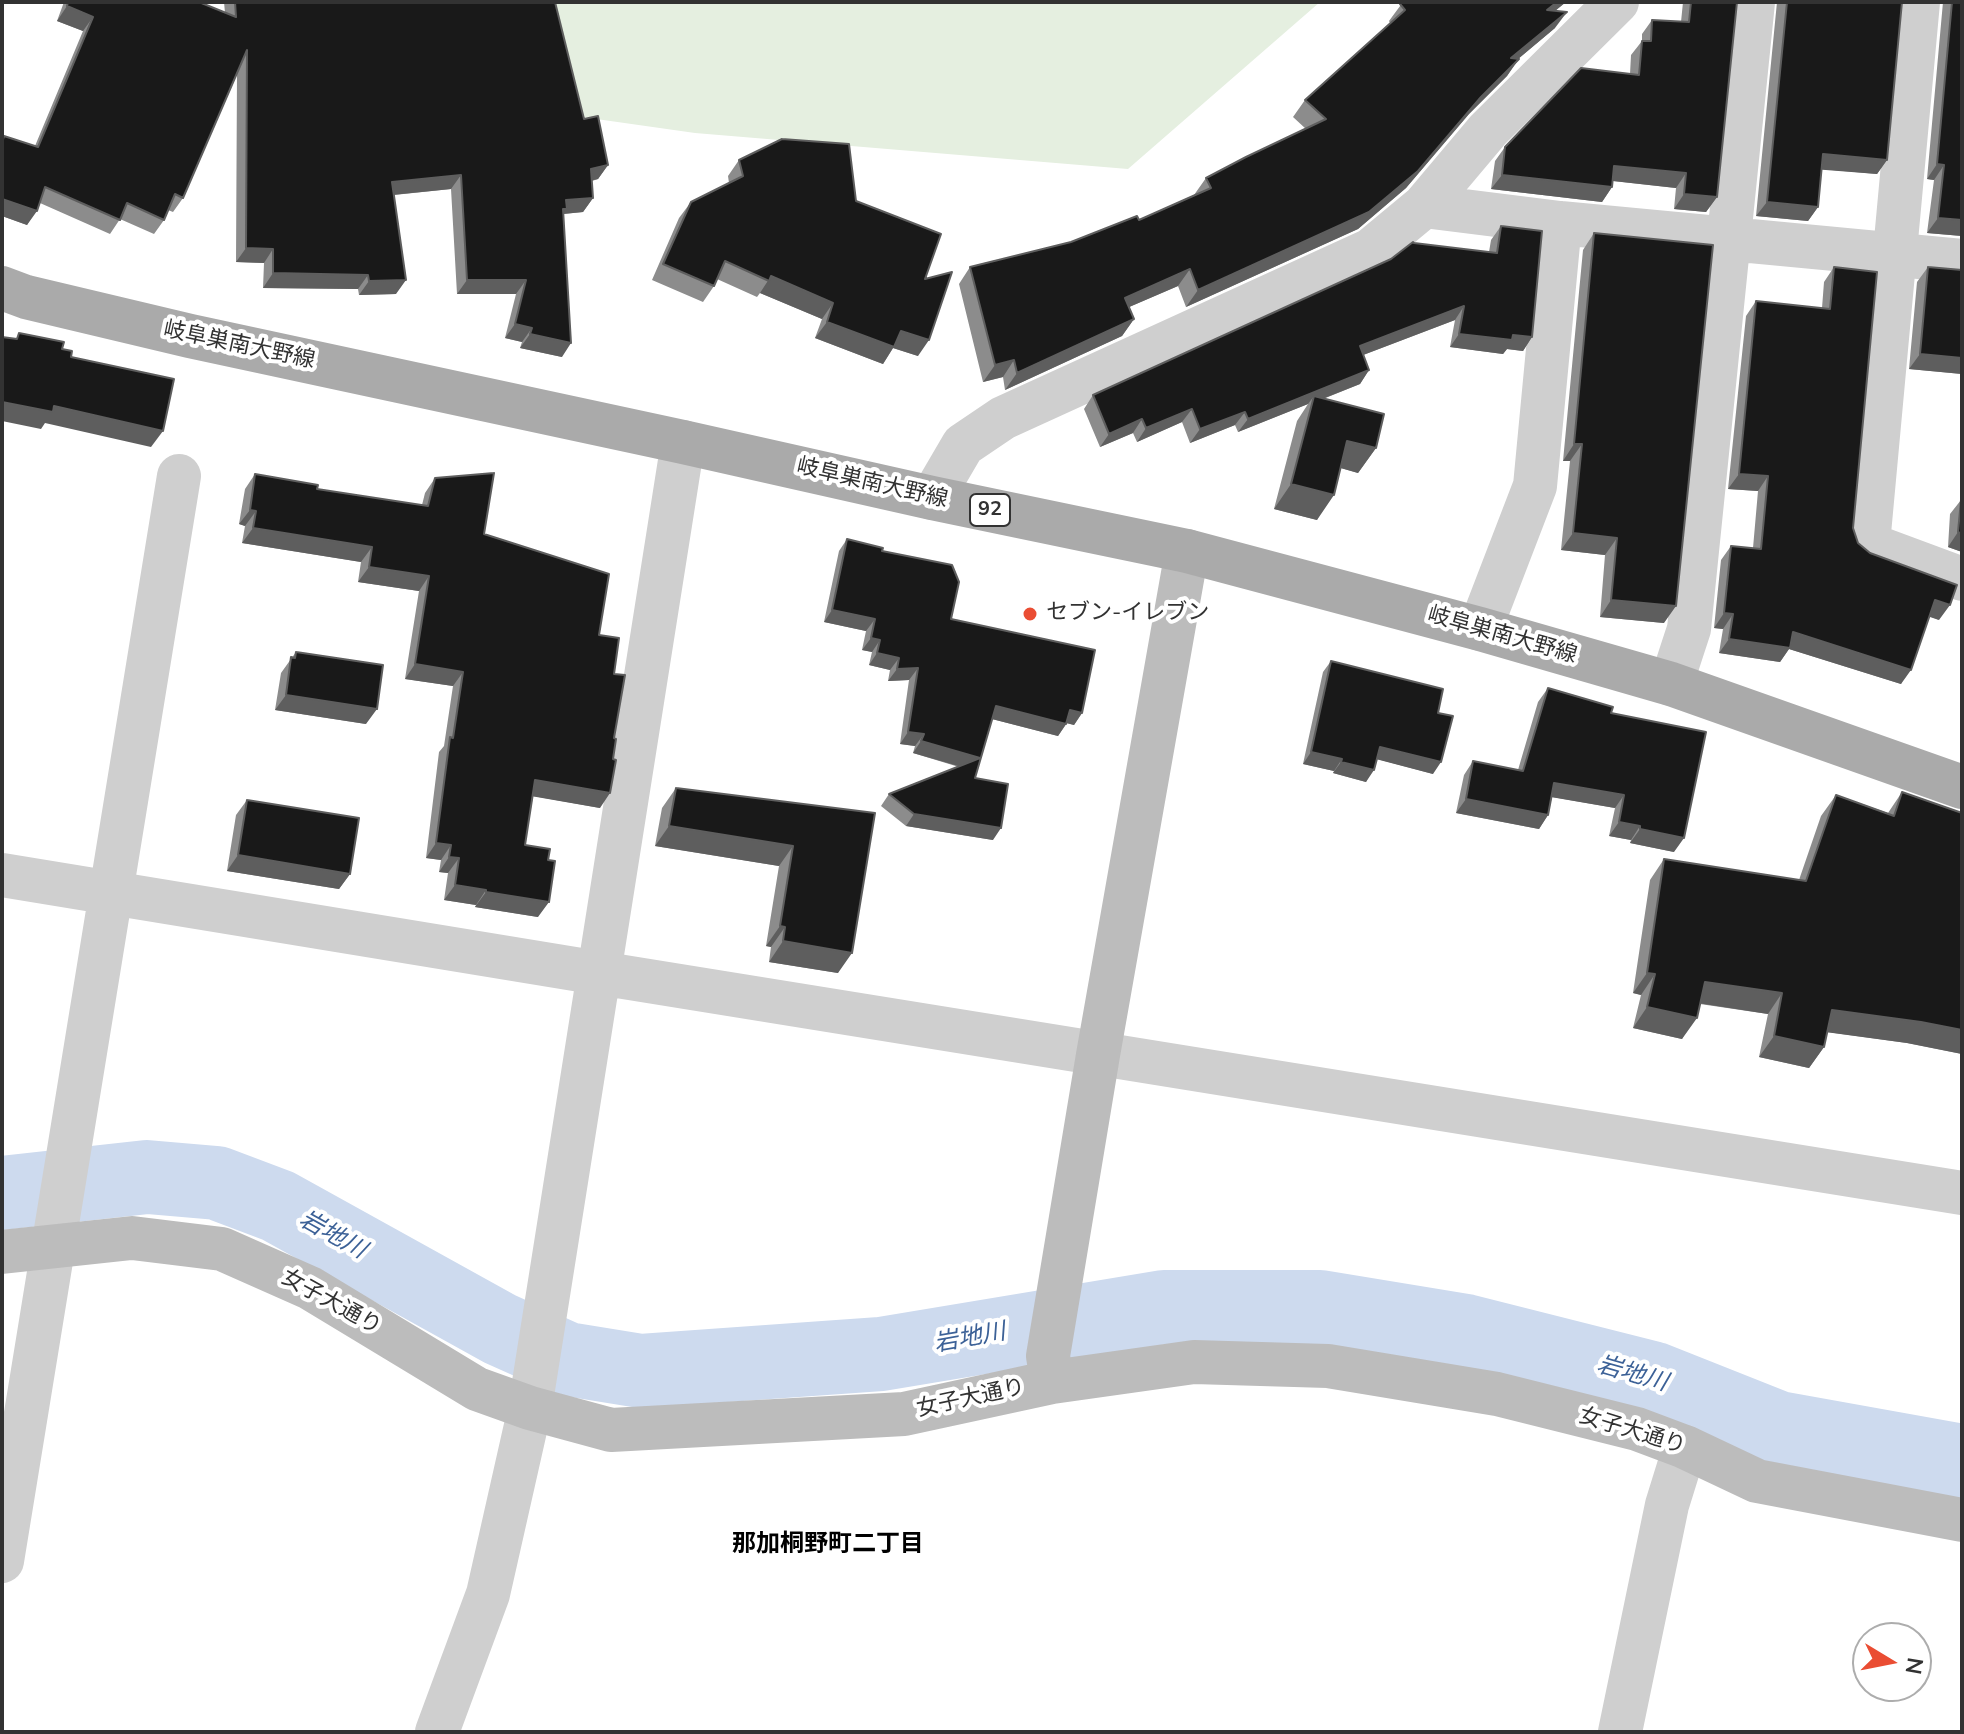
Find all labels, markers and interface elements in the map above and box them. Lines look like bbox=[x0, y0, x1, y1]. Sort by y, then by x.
street label: 岐阜巣南大野線 bbox=[161, 317, 317, 375]
street label: 岐阜巣南大野線 bbox=[794, 454, 950, 514]
road number: 92 bbox=[970, 494, 1010, 526]
place label: セブン-イレブン bbox=[1046, 601, 1209, 627]
street label: 岐阜巣南大野線 bbox=[1424, 602, 1580, 670]
marker: セブン-イレブン bbox=[1021, 605, 1039, 623]
water label: 岩地川 bbox=[294, 1206, 370, 1266]
street label: 女子大通り bbox=[276, 1265, 386, 1341]
water label: 岩地川 bbox=[932, 1319, 1008, 1359]
water label: 岩地川 bbox=[1593, 1351, 1671, 1399]
street label: 女子大通り bbox=[914, 1375, 1028, 1423]
street label: 女子大通り bbox=[1576, 1403, 1688, 1461]
district label: 那加桐野町二丁目 bbox=[732, 1531, 924, 1559]
north arrow bbox=[1852, 1622, 1932, 1702]
text: N bbox=[1897, 1655, 1930, 1677]

